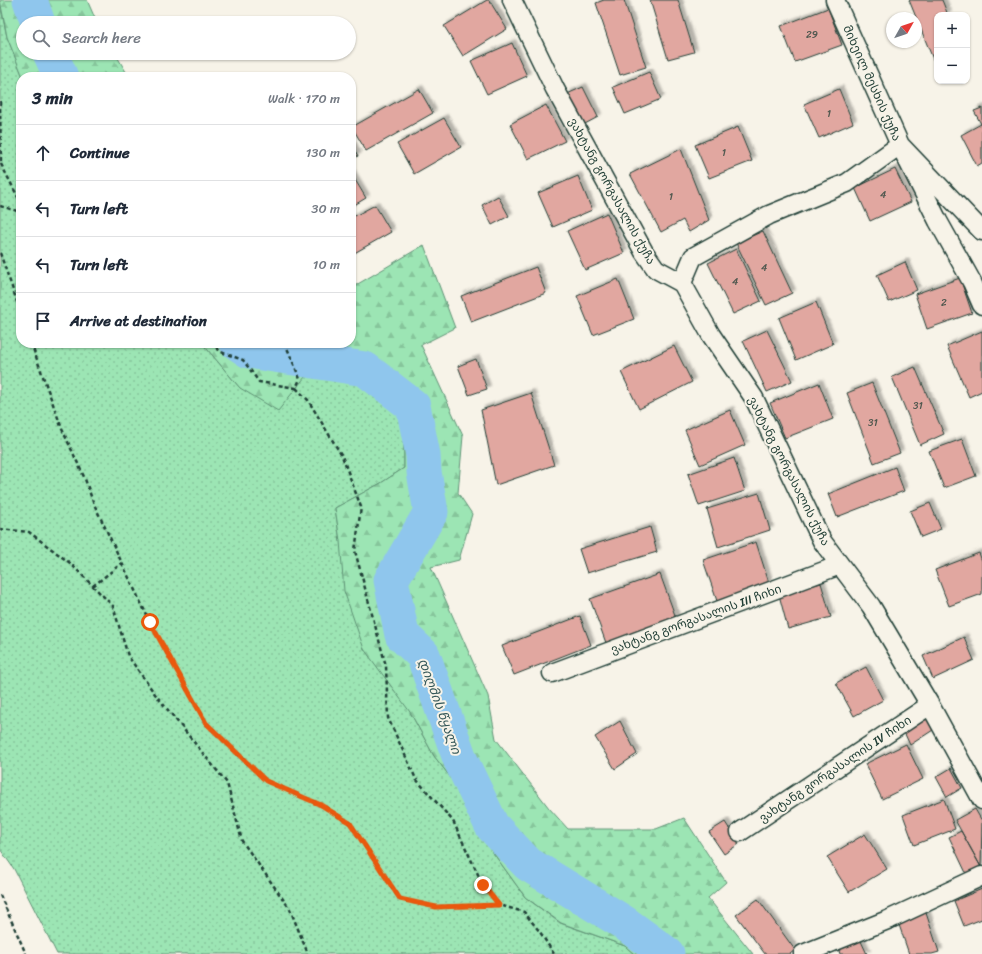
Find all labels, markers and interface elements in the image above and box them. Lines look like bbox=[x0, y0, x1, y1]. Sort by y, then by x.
north arrow bbox=[886, 12, 922, 48]
map controls bbox=[934, 12, 970, 84]
button: + bbox=[934, 12, 970, 48]
search box bbox=[16, 16, 356, 60]
street label: მიხეილ მესხის ქუჩა bbox=[836, 21, 908, 145]
text: Search here bbox=[62, 25, 141, 51]
house number: 29 bbox=[806, 26, 818, 44]
icon: search bbox=[30, 27, 52, 49]
button: − bbox=[934, 48, 970, 84]
text: 3 min bbox=[32, 83, 73, 113]
text: Walk · 170 m bbox=[268, 87, 340, 110]
house number: 1 bbox=[827, 105, 831, 123]
street label: ვახტანგ გორგასალის ქუჩა bbox=[562, 113, 662, 269]
text: Continue bbox=[70, 140, 130, 166]
text: 130 m bbox=[306, 141, 340, 164]
icon: ahead bbox=[32, 142, 54, 164]
house number: 1 bbox=[722, 144, 726, 162]
house number: 4 bbox=[880, 186, 886, 204]
house number: 1 bbox=[669, 188, 673, 206]
text: Turn left bbox=[70, 196, 128, 222]
text: 30 m bbox=[311, 197, 340, 220]
icon: left bbox=[32, 198, 54, 220]
text: Turn left bbox=[70, 252, 128, 278]
text: 10 m bbox=[313, 253, 340, 276]
icon: left bbox=[32, 254, 54, 276]
house number: 4 bbox=[761, 259, 767, 277]
house number: 4 bbox=[732, 273, 738, 291]
house number: 2 bbox=[941, 294, 947, 312]
text: Arrive at destination bbox=[70, 308, 207, 334]
icon: arrive bbox=[32, 310, 54, 332]
street label: ვახტანგ გორგასალის ქუჩა bbox=[742, 392, 836, 550]
house number: 31 bbox=[913, 397, 923, 415]
house number: 31 bbox=[868, 414, 878, 432]
street label: ვახტანგ გორგასალის III ჩიხი bbox=[607, 578, 785, 660]
route start bbox=[141, 613, 159, 631]
water label: დიღმის წყალი bbox=[412, 655, 468, 758]
street label: ვახტანგ გორგასალის IV ჩიხი bbox=[754, 709, 916, 829]
route end bbox=[474, 876, 492, 894]

